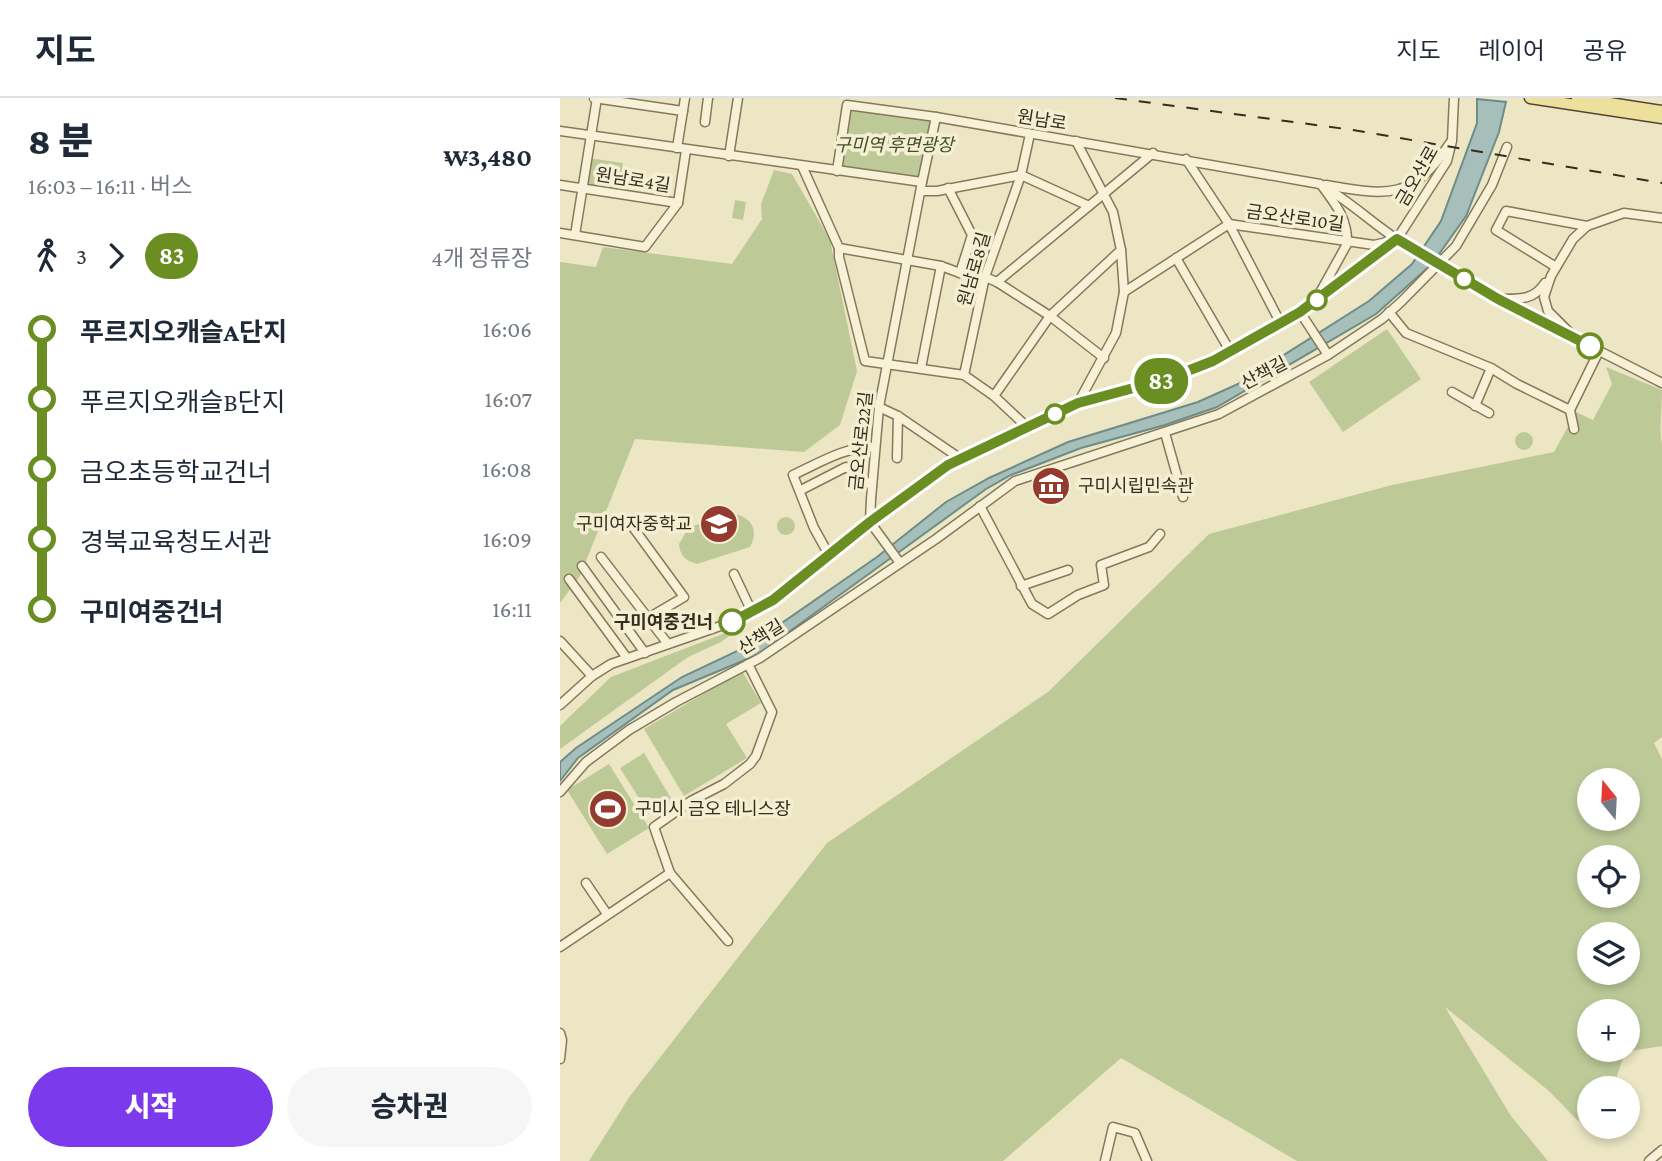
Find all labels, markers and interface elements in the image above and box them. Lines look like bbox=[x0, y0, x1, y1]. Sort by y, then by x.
text: 지도 bbox=[35, 32, 96, 69]
text: 지도 bbox=[1396, 37, 1441, 64]
text: 레이어 bbox=[1479, 37, 1545, 64]
text: 공유 bbox=[1583, 37, 1627, 64]
street label: 원남로 bbox=[1016, 106, 1068, 134]
text: 8 분 bbox=[28, 120, 93, 162]
park label: 구미역 후면광장 bbox=[834, 135, 956, 155]
street label: 금오산로 bbox=[1392, 142, 1442, 210]
text: ₩3,480 bbox=[443, 143, 532, 172]
street label: 원남로4길 bbox=[594, 164, 672, 196]
text: 16:03 – 16:11 · 버스 bbox=[28, 173, 192, 199]
street label: 금오산로10길 bbox=[1245, 201, 1345, 235]
street label: 원남로8길 bbox=[954, 230, 994, 308]
icon: walk bbox=[28, 237, 66, 275]
icon: forward bbox=[97, 237, 135, 275]
text: 83 bbox=[159, 242, 184, 269]
text: 3 bbox=[76, 243, 87, 269]
text: 4개 정류장 bbox=[431, 245, 532, 271]
unlabelled marker bbox=[1454, 269, 1474, 289]
unlabelled marker bbox=[1307, 290, 1327, 310]
text: 16:06 bbox=[483, 316, 532, 342]
text: 푸르지오캐슬A단지 bbox=[80, 318, 287, 347]
unlabelled marker bbox=[1577, 333, 1603, 359]
street label: 산책길 bbox=[1237, 353, 1291, 393]
line badge: 83 bbox=[1130, 358, 1192, 404]
text: 83 bbox=[1148, 367, 1174, 394]
text: 16:07 bbox=[484, 386, 532, 412]
text: 푸르지오캐슬B단지 bbox=[80, 388, 286, 417]
street label: 금오산로22길 bbox=[846, 390, 876, 492]
unlabelled marker bbox=[1045, 404, 1065, 424]
text: 16:08 bbox=[482, 456, 532, 482]
text: 금오초등학교건너 bbox=[80, 458, 271, 487]
museum icon: 구미시립민속관 bbox=[1030, 465, 1072, 507]
place label: 구미시립민속관 bbox=[1078, 476, 1194, 496]
school or university icon: 구미여자중학교 bbox=[698, 503, 740, 545]
place label: 구미여자중학교 bbox=[576, 514, 692, 534]
text: 16:09 bbox=[483, 526, 532, 552]
text: 경북교육청도서관 bbox=[80, 528, 271, 557]
text: 16:11 bbox=[492, 596, 532, 622]
text: 구미여중건너 bbox=[80, 598, 224, 627]
marker: 구미여중건너 bbox=[719, 609, 745, 635]
place label: 구미여중건너 bbox=[614, 612, 713, 632]
street label: 산책길 bbox=[735, 615, 787, 659]
north arrow bbox=[1577, 768, 1640, 831]
map controls bbox=[1577, 768, 1640, 1139]
sports icon: 구미시 금오 테니스장 bbox=[587, 788, 629, 830]
place label: 구미시 금오 테니스장 bbox=[635, 799, 791, 819]
button: locate bbox=[1577, 845, 1640, 908]
button: layers bbox=[1577, 922, 1640, 985]
button: + bbox=[1577, 999, 1640, 1062]
button: 시작 bbox=[28, 1067, 273, 1147]
button: 승차권 bbox=[287, 1067, 532, 1147]
button: − bbox=[1577, 1076, 1640, 1139]

